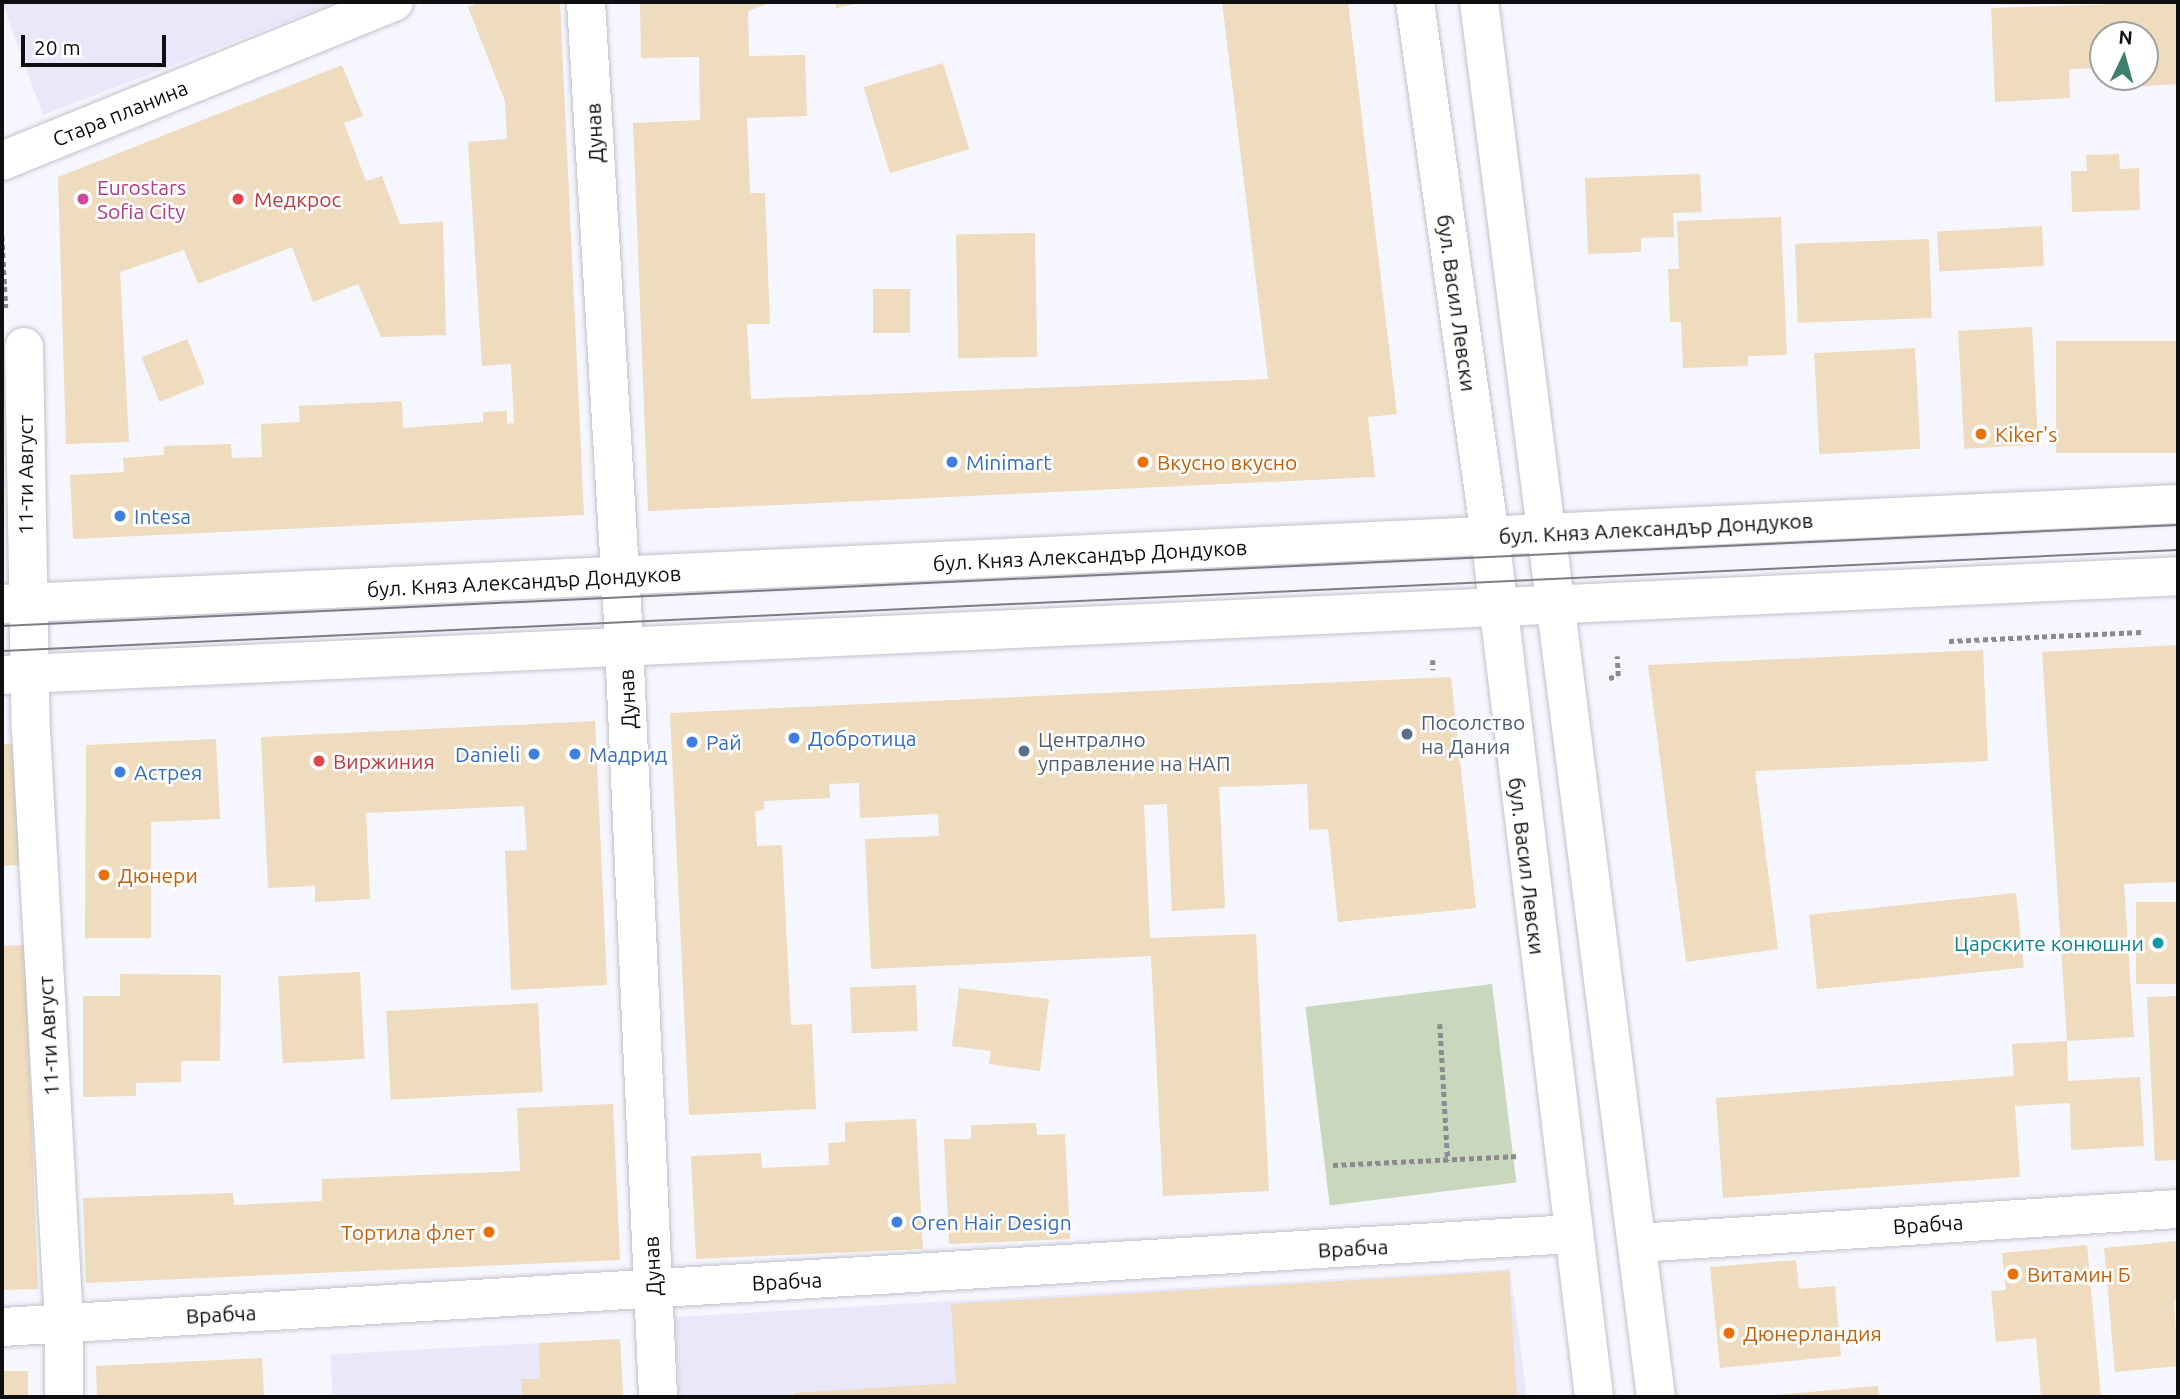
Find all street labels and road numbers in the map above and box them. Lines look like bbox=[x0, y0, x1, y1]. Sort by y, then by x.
street label: Стара планина bbox=[49, 74, 191, 152]
street label: Дунав bbox=[580, 102, 608, 164]
street label: бул. Васил Левски bbox=[1432, 213, 1482, 393]
street label: 11-ти Август bbox=[12, 415, 38, 535]
street label: бул. Княз Александър Дондуков bbox=[1498, 507, 1814, 549]
street label: бул. Княз Александър Дондуков bbox=[932, 534, 1248, 576]
street label: бул. Княз Александър Дондуков bbox=[366, 560, 682, 602]
street label: Дунав bbox=[613, 668, 641, 730]
street label: бул. Васил Левски bbox=[1504, 776, 1550, 956]
street label: 11-ти Август bbox=[32, 975, 64, 1097]
street label: Врабча bbox=[1892, 1209, 1964, 1239]
street label: Врабча bbox=[1317, 1234, 1389, 1262]
street label: Дунав bbox=[638, 1235, 666, 1297]
street label: Врабча bbox=[751, 1267, 823, 1295]
street label: Врабча bbox=[185, 1300, 257, 1328]

